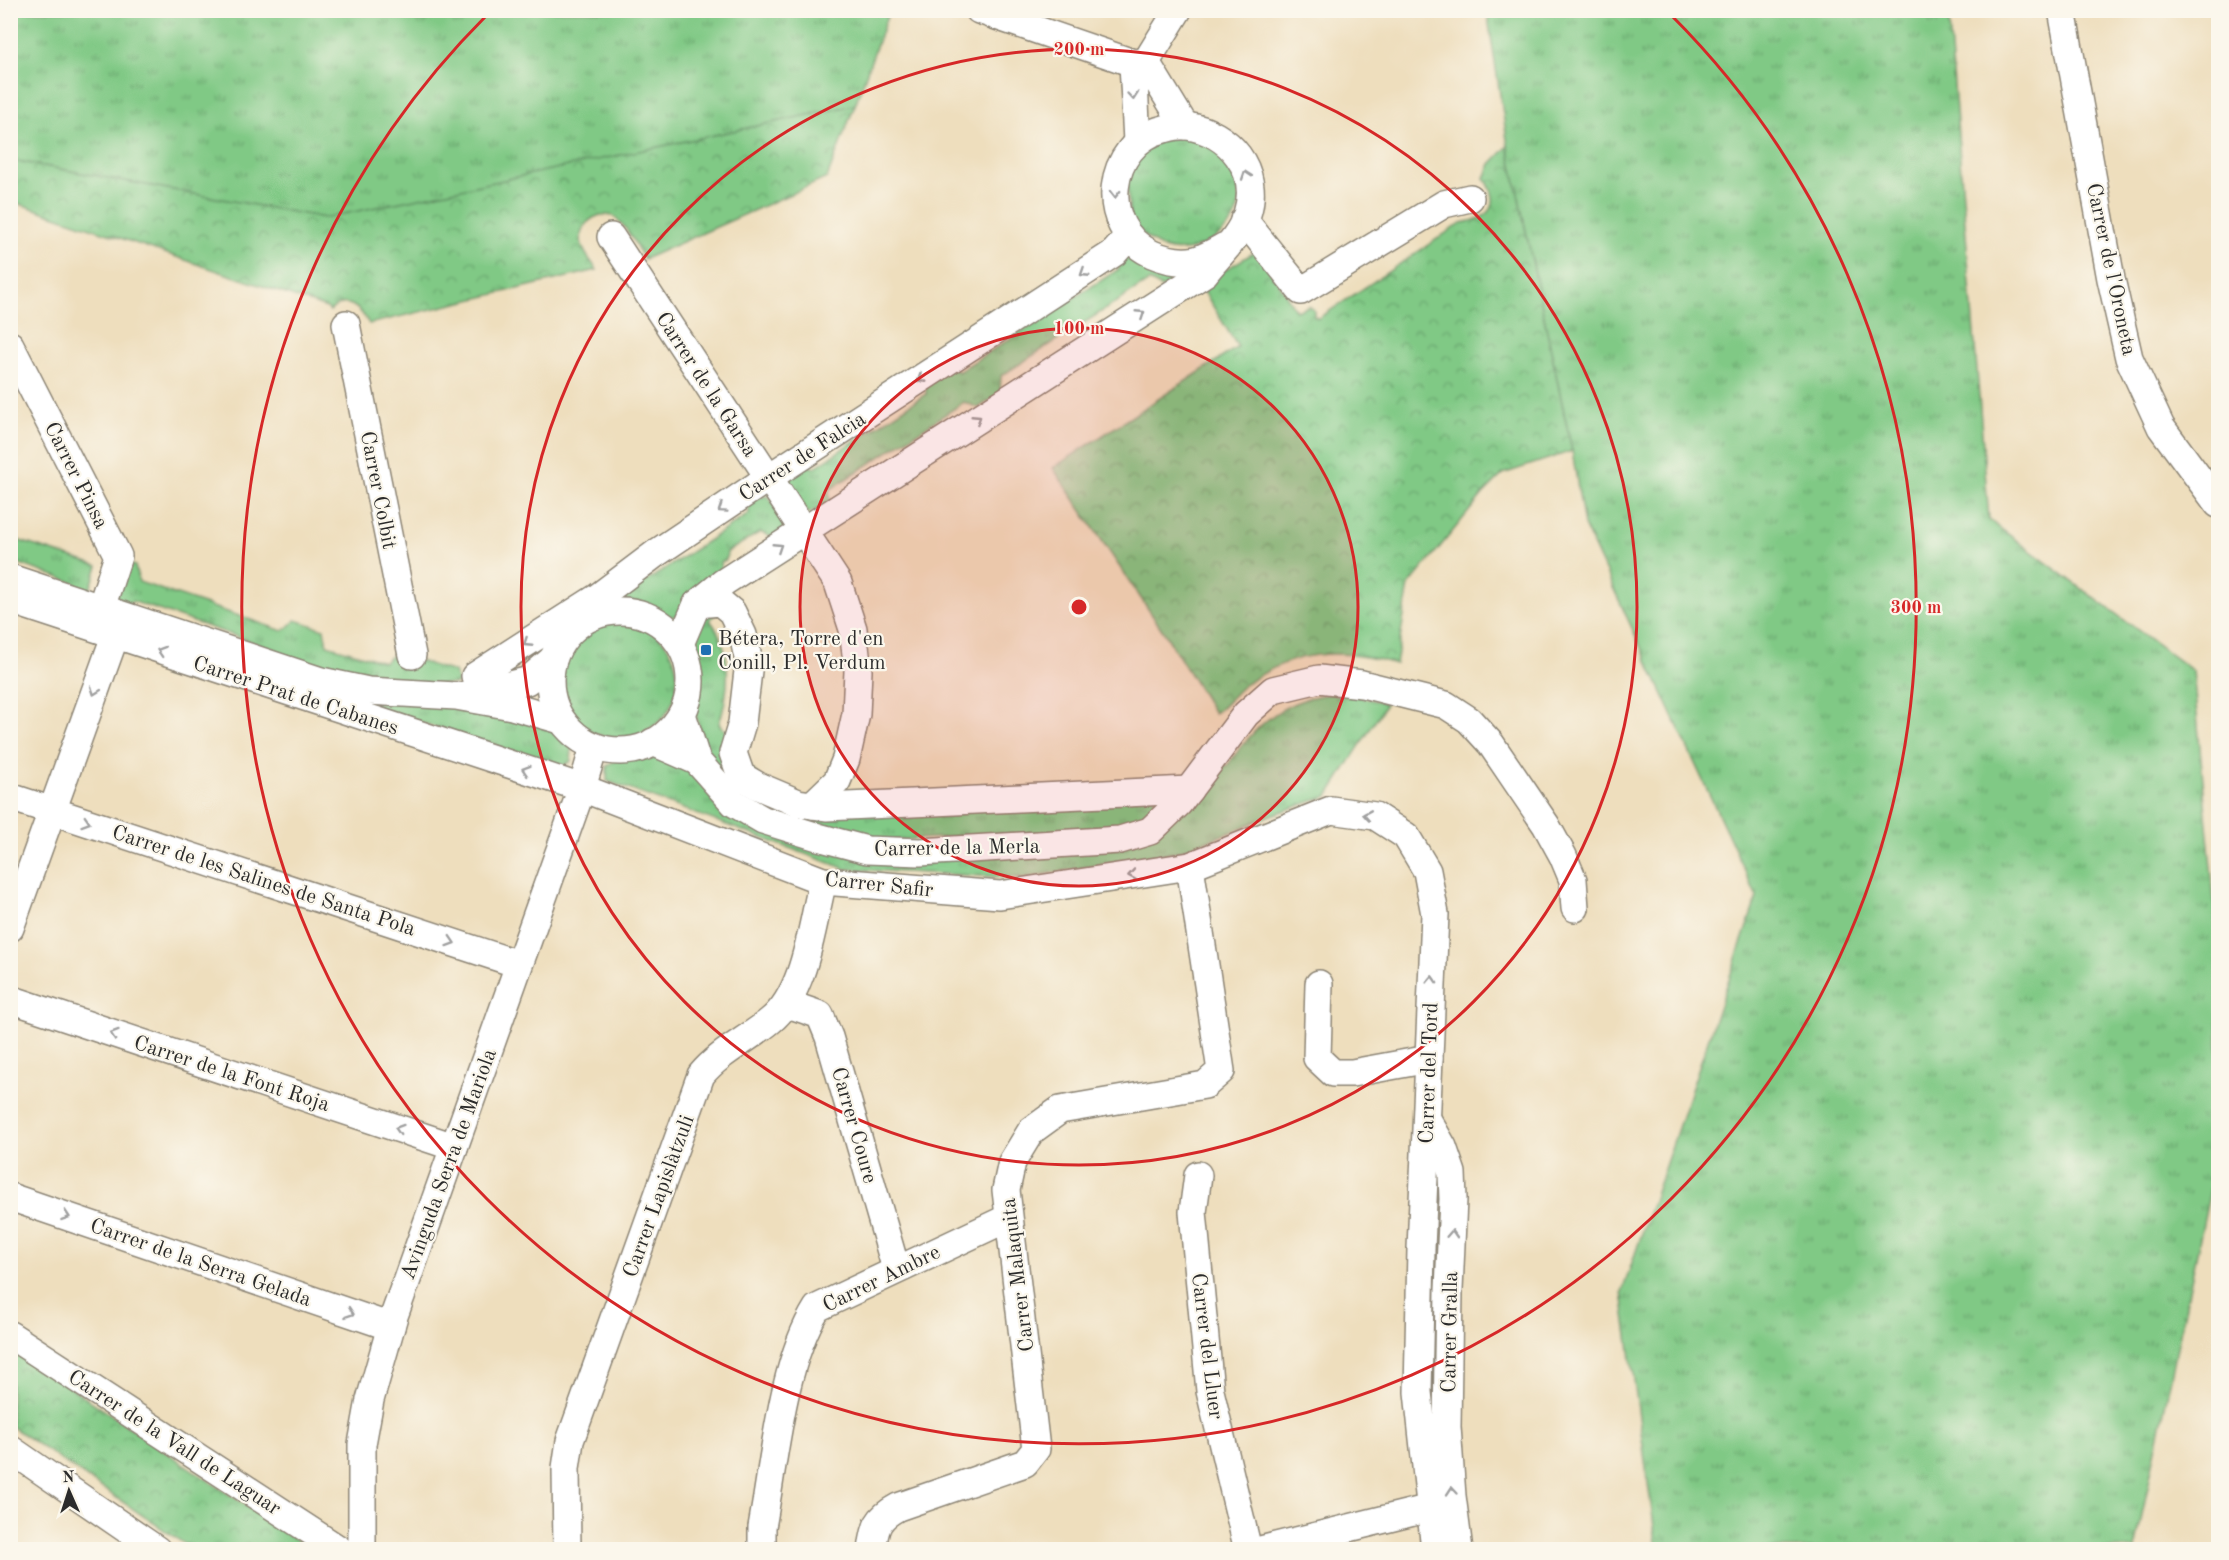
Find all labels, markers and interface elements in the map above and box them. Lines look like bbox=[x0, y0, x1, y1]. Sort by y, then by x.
text: 200 m bbox=[1054, 41, 1104, 59]
one-way arrow bbox=[1127, 91, 1140, 100]
one-way arrow bbox=[1241, 170, 1254, 181]
street label: Carrer de l'Oroneta bbox=[2082, 181, 2139, 357]
one-way arrow bbox=[1109, 189, 1121, 198]
one-way arrow bbox=[1080, 266, 1091, 277]
street label: Carrer de la Garsa bbox=[651, 309, 760, 461]
one-way arrow bbox=[1134, 310, 1145, 321]
text: 100 m bbox=[1054, 320, 1104, 338]
one-way arrow bbox=[916, 372, 927, 383]
street label: Carrer de Falcia bbox=[736, 409, 870, 506]
one-way arrow bbox=[971, 415, 981, 427]
street label: Carrer Pinsa bbox=[40, 419, 111, 532]
street label: Carrer Colbit bbox=[356, 430, 399, 551]
one-way arrow bbox=[718, 502, 729, 513]
one-way arrow bbox=[772, 543, 782, 555]
centre of rings bbox=[1069, 597, 1089, 617]
text: 300 m bbox=[1891, 599, 1941, 617]
place label: Bétera, Torre d'en Conill, Pl. Verdum bbox=[718, 629, 886, 674]
one-way arrow bbox=[523, 636, 534, 647]
marker: Bétera, Torre d'en Conill, Pl. Verdum bbox=[699, 643, 713, 657]
one-way arrow bbox=[156, 646, 167, 658]
street label: Carrer Prat de Cabanes bbox=[190, 653, 401, 740]
one-way arrow bbox=[90, 685, 103, 696]
one-way arrow bbox=[521, 764, 532, 777]
one-way arrow bbox=[1363, 809, 1373, 822]
one-way arrow bbox=[80, 814, 91, 827]
street label: Carrer de les Salines de Santa Pola bbox=[109, 822, 418, 941]
street label: Carrer de la Merla bbox=[874, 837, 1040, 860]
street label: Carrer Safir bbox=[824, 869, 935, 902]
one-way arrow bbox=[1128, 869, 1137, 881]
one-way arrow bbox=[445, 935, 456, 947]
one-way arrow bbox=[1426, 975, 1438, 984]
street label: Carrer del Tord bbox=[1417, 1002, 1442, 1144]
one-way arrow bbox=[109, 1028, 120, 1041]
street label: Carrer de la Font Roja bbox=[131, 1033, 332, 1116]
street label: Avinguda Serra de Mariola bbox=[398, 1046, 501, 1283]
street label: Carrer Coure bbox=[827, 1065, 880, 1186]
street label: Carrer Lapislàtzuli bbox=[620, 1113, 699, 1280]
one-way arrow bbox=[394, 1123, 405, 1136]
street label: Carrer Malaquita bbox=[999, 1197, 1038, 1353]
one-way arrow bbox=[60, 1209, 71, 1221]
street label: Carrer de la Serra Gelada bbox=[87, 1216, 314, 1311]
one-way arrow bbox=[1445, 1229, 1458, 1238]
street label: Carrer Ambre bbox=[820, 1242, 944, 1317]
street label: Carrer Gralla bbox=[1439, 1271, 1462, 1393]
street label: Carrer del Lluer bbox=[1187, 1272, 1226, 1421]
one-way arrow bbox=[344, 1305, 355, 1318]
street label: Carrer de la Vall de Laguar bbox=[64, 1367, 285, 1520]
north arrow bbox=[39, 1461, 99, 1521]
text: N bbox=[62, 1470, 76, 1486]
one-way arrow bbox=[1446, 1487, 1459, 1496]

